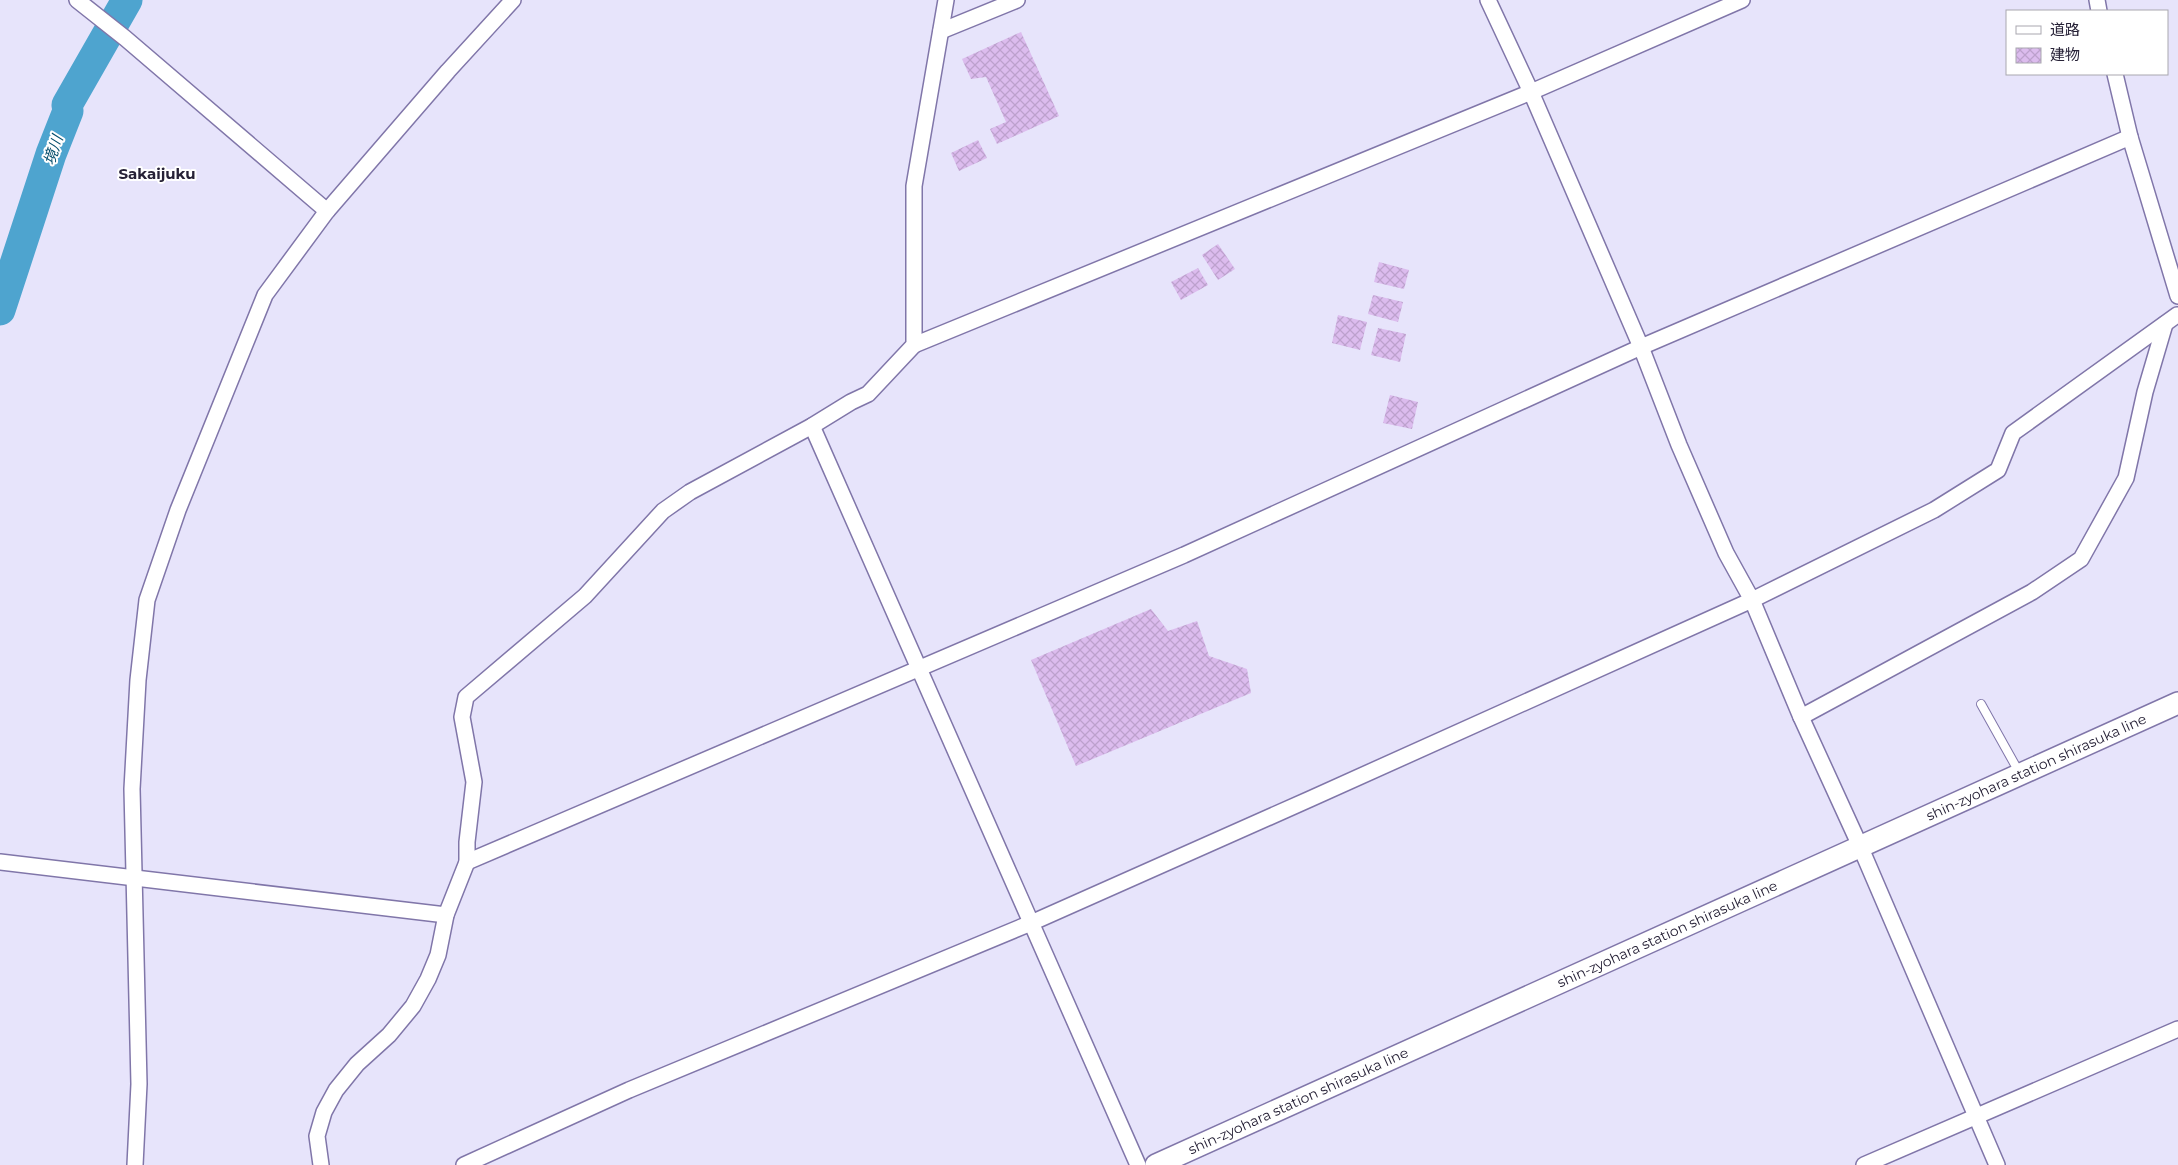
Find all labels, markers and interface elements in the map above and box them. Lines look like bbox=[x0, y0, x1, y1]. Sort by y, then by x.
legend bbox=[2006, 10, 2168, 75]
text: 道路 bbox=[2050, 20, 2080, 39]
text: 建物 bbox=[2050, 45, 2080, 64]
water label: 境川 bbox=[39, 131, 67, 167]
district label: Sakaijuku bbox=[118, 164, 196, 183]
street label: shin-zyohara station shirasuka line bbox=[1923, 709, 2149, 825]
street label: shin-zyohara station shirasuka line bbox=[1554, 876, 1780, 991]
street label: shin-zyohara station shirasuka line bbox=[1185, 1043, 1411, 1158]

